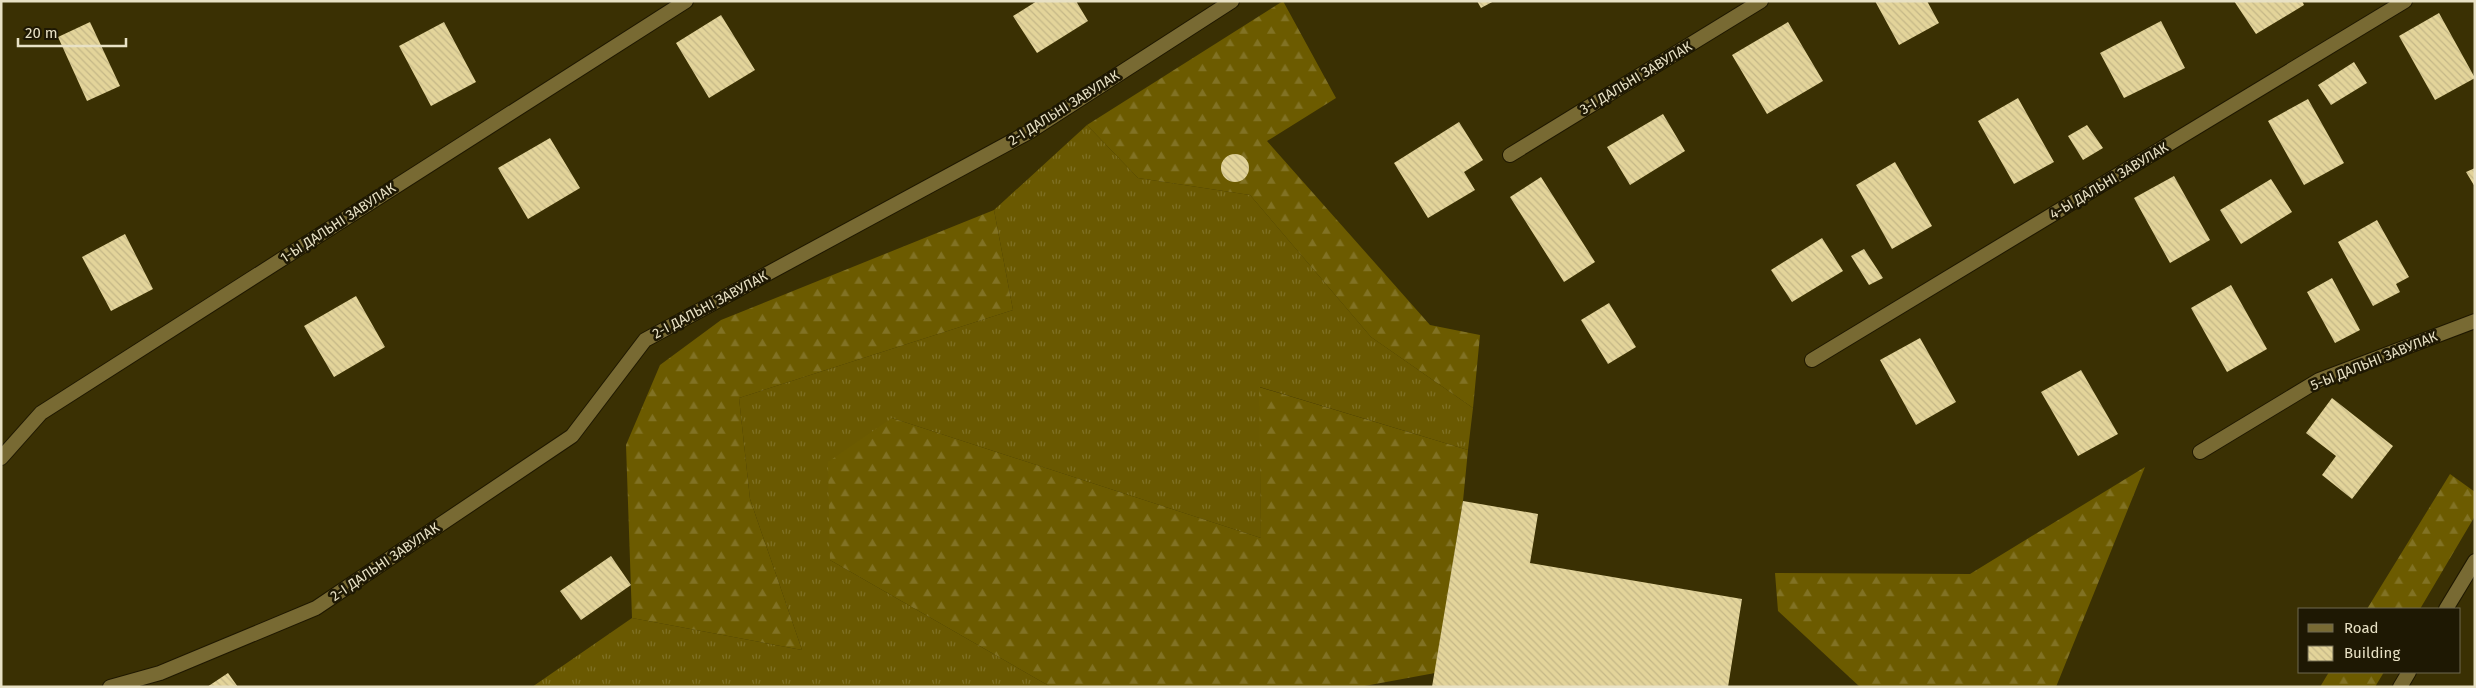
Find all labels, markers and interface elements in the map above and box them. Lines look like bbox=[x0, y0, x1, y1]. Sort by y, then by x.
scale bar bbox=[18, 15, 125, 47]
text: 20 m bbox=[25, 24, 58, 42]
street label: 3-І ДАЛЬНІ ЗАВУЛАК bbox=[1577, 37, 1696, 118]
street label: 2-І ДАЛЬНІ ЗАВУЛАК bbox=[1005, 67, 1123, 149]
street label: 4-Ы ДАЛЬНІ ЗАВУЛАК bbox=[2046, 138, 2172, 223]
street label: 1-Ы ДАЛЬНІ ЗАВУЛАК bbox=[277, 179, 400, 267]
street label: 2-І ДАЛЬНІ ЗАВУЛАК bbox=[650, 267, 771, 342]
street label: 5-Ы ДАЛЬНІ ЗАВУЛАК bbox=[2308, 328, 2441, 394]
street label: 2-І ДАЛЬНІ ЗАВУЛАК bbox=[327, 519, 443, 605]
legend bbox=[2298, 608, 2461, 673]
text: Road bbox=[2344, 619, 2379, 637]
text: Building bbox=[2344, 644, 2400, 662]

